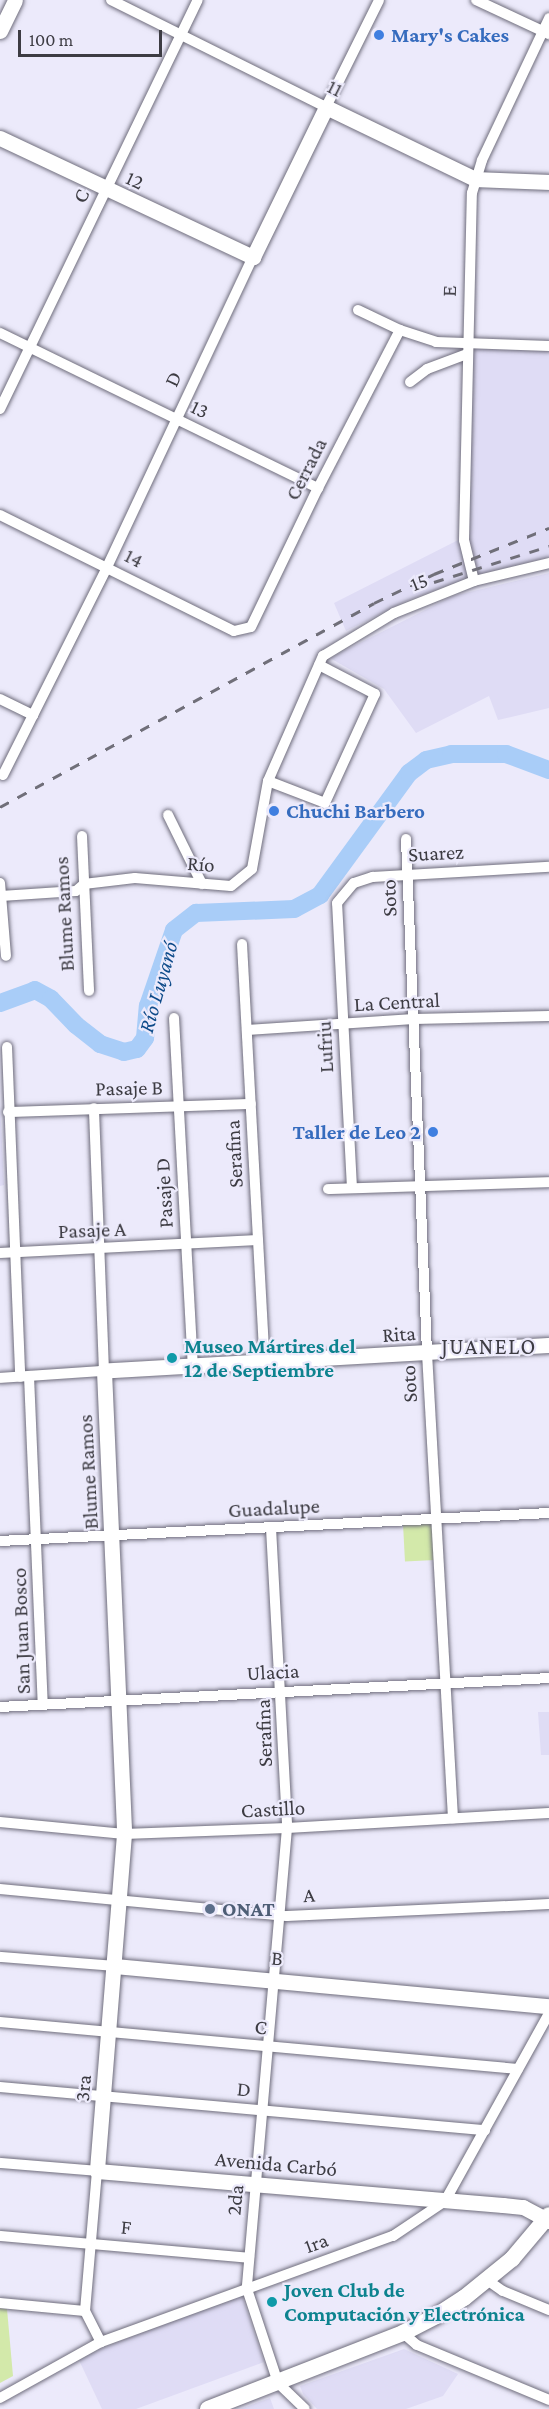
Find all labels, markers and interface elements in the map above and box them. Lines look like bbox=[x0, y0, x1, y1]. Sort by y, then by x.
scale bar bbox=[21, 18, 165, 56]
place label: Mary's Cakes bbox=[391, 22, 509, 48]
marker: Mary's Cakes bbox=[372, 28, 386, 42]
text: 100 m bbox=[29, 30, 73, 50]
street label: 11 bbox=[323, 74, 347, 102]
street label: 12 bbox=[122, 165, 148, 195]
street label: C bbox=[67, 185, 95, 207]
street label: E bbox=[436, 285, 462, 297]
street label: D bbox=[159, 367, 187, 391]
street label: 13 bbox=[187, 394, 213, 424]
street label: Cerrada bbox=[280, 434, 332, 504]
street label: 14 bbox=[120, 543, 148, 573]
street label: 15 bbox=[406, 567, 432, 597]
place label: Chuchi Barbero bbox=[286, 798, 425, 824]
marker: Chuchi Barbero bbox=[267, 804, 281, 818]
street label: Suarez bbox=[407, 839, 465, 867]
street label: Río bbox=[186, 850, 216, 878]
street label: Blume Ramos bbox=[48, 856, 80, 972]
street label: Soto bbox=[376, 879, 402, 917]
water label: Río Luyanó bbox=[132, 938, 184, 1036]
street label: La Central bbox=[353, 987, 441, 1017]
street label: Lufriu bbox=[311, 1020, 339, 1074]
street label: Pasaje B bbox=[95, 1075, 163, 1101]
street label: Serafina bbox=[220, 1119, 248, 1189]
place label: Taller de Leo 2 bbox=[292, 1119, 421, 1145]
marker: Taller de Leo 2 bbox=[426, 1125, 440, 1139]
street label: Pasaje D bbox=[150, 1157, 178, 1229]
street label: Pasaje A bbox=[58, 1216, 126, 1244]
street label: Rita bbox=[381, 1320, 417, 1348]
place label: Museo Mártires del 12 de Septiembre bbox=[184, 1333, 356, 1383]
district label: JUANELO bbox=[441, 1334, 537, 1360]
marker: Museo Mártires del 12 de Septiembre bbox=[165, 1351, 179, 1365]
street label: Soto bbox=[395, 1365, 423, 1403]
street label: Blume Ramos bbox=[72, 1414, 104, 1530]
street label: Guadalupe bbox=[227, 1493, 321, 1523]
street label: San Juan Bosco bbox=[6, 1567, 36, 1695]
street label: Ulacia bbox=[246, 1658, 300, 1686]
street label: Serafina bbox=[250, 1699, 278, 1767]
street label: Castillo bbox=[240, 1795, 306, 1823]
street label: A bbox=[302, 1882, 316, 1908]
place label: ONAT bbox=[222, 1896, 275, 1922]
marker: ONAT bbox=[203, 1902, 217, 1916]
street label: B bbox=[270, 1945, 284, 1971]
street label: C bbox=[254, 2014, 268, 2040]
street label: 3ra bbox=[69, 2074, 97, 2102]
street label: D bbox=[236, 2076, 252, 2102]
street label: Avenida Carbó bbox=[214, 2146, 338, 2182]
street label: 2da bbox=[221, 2183, 249, 2217]
street label: F bbox=[120, 2214, 132, 2240]
street label: 1ra bbox=[301, 2227, 331, 2259]
place label: Joven Club de Computación y Electrónica bbox=[284, 2277, 525, 2327]
marker: Joven Club de Computación y Electrónica bbox=[265, 2295, 279, 2309]

